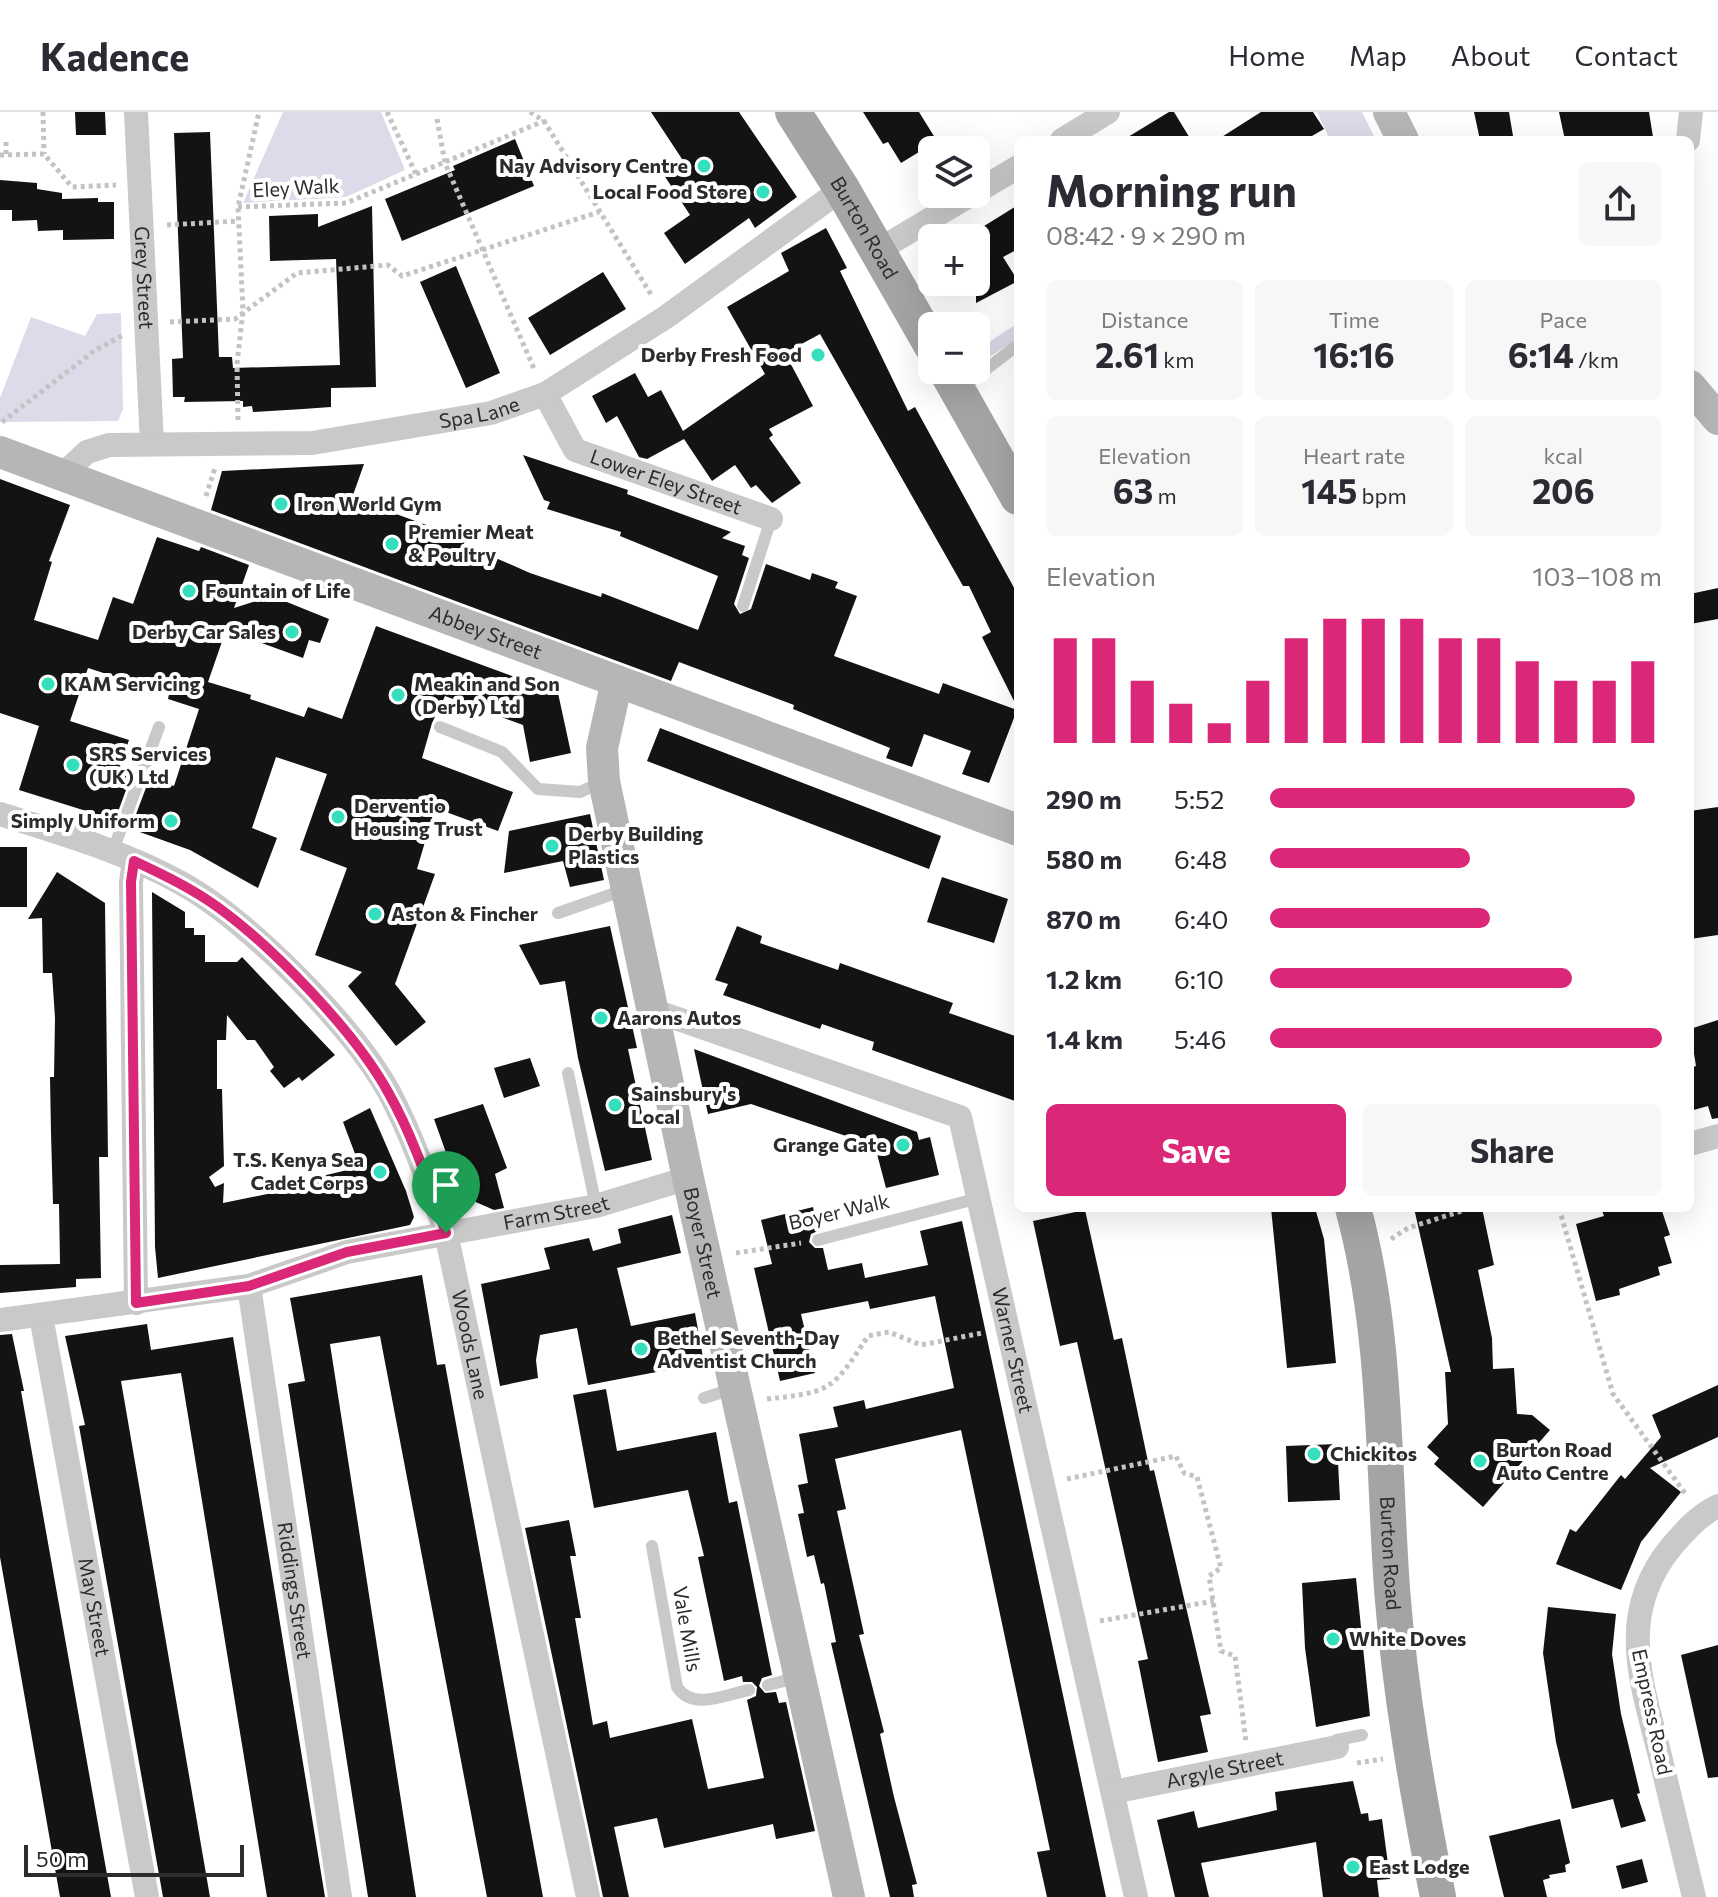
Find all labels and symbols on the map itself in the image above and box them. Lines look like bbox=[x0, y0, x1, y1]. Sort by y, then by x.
place label: Nay Advisory Centre bbox=[499, 153, 688, 177]
marker: Nay Advisory Centre bbox=[695, 157, 713, 175]
street label: Burton Road bbox=[826, 172, 904, 283]
street label: Eley Walk bbox=[252, 173, 340, 201]
place label: Local Food Store bbox=[593, 179, 747, 203]
marker: Local Food Store bbox=[754, 183, 772, 201]
street label: Grey Street bbox=[131, 226, 159, 330]
place label: Derby Fresh Food bbox=[641, 342, 802, 366]
marker: Derby Fresh Food bbox=[809, 346, 827, 364]
street label: Spa Lane bbox=[437, 391, 522, 433]
street label: Lower Eley Street bbox=[587, 443, 745, 519]
place label: Iron World Gym bbox=[297, 491, 442, 515]
marker: Iron World Gym bbox=[272, 495, 290, 513]
place label: Premier Meat & Poultry bbox=[408, 519, 534, 566]
marker: Premier Meat & Poultry bbox=[383, 535, 401, 553]
place label: Fountain of Life bbox=[205, 578, 351, 602]
marker: Fountain of Life bbox=[180, 582, 198, 600]
street label: Abbey Street bbox=[426, 599, 546, 663]
place label: Derby Car Sales bbox=[132, 619, 276, 643]
marker: Derby Car Sales bbox=[283, 623, 301, 641]
place label: KAM Servicing bbox=[64, 671, 200, 695]
place label: Meakin and Son (Derby) Ltd bbox=[414, 671, 560, 718]
marker: KAM Servicing bbox=[39, 675, 57, 693]
marker: Meakin and Son (Derby) Ltd bbox=[389, 686, 407, 704]
place label: SRS Services (UK) Ltd bbox=[89, 741, 207, 788]
marker: SRS Services (UK) Ltd bbox=[64, 756, 82, 774]
place label: Derventio Housing Trust bbox=[354, 793, 483, 840]
place label: Simply Uniform bbox=[11, 808, 155, 832]
marker: Derventio Housing Trust bbox=[329, 808, 347, 826]
marker: Simply Uniform bbox=[162, 812, 180, 830]
place label: Derby Building Plastics bbox=[568, 821, 703, 868]
marker: Derby Building Plastics bbox=[543, 837, 561, 855]
place label: Aston & Fincher bbox=[391, 901, 538, 925]
marker: Aston & Fincher bbox=[366, 905, 384, 923]
place label: Aarons Autos bbox=[617, 1005, 741, 1029]
marker: Aarons Autos bbox=[592, 1009, 610, 1027]
place label: Sainsbury's Local bbox=[631, 1081, 736, 1128]
marker: Sainsbury's Local bbox=[606, 1096, 624, 1114]
place label: Grange Gate bbox=[773, 1132, 887, 1156]
marker: Grange Gate bbox=[894, 1136, 912, 1154]
place label: T.S. Kenya Sea Cadet Corps bbox=[233, 1147, 364, 1194]
pin bbox=[412, 1151, 480, 1233]
marker: T.S. Kenya Sea Cadet Corps bbox=[371, 1163, 389, 1181]
street label: Boyer Street bbox=[679, 1185, 728, 1301]
street label: Boyer Walk bbox=[786, 1188, 892, 1234]
street label: Farm Street bbox=[501, 1190, 612, 1234]
street label: Warner Street bbox=[988, 1285, 1039, 1415]
street label: Woods Lane bbox=[448, 1288, 494, 1402]
place label: Bethel Seventh-Day Adventist Church bbox=[657, 1325, 840, 1372]
marker: Bethel Seventh-Day Adventist Church bbox=[632, 1340, 650, 1358]
place label: Burton Road Auto Centre bbox=[1496, 1437, 1612, 1484]
place label: Chickitos bbox=[1330, 1441, 1417, 1465]
marker: Chickitos bbox=[1305, 1445, 1323, 1463]
marker: Burton Road Auto Centre bbox=[1471, 1452, 1489, 1470]
street label: Burton Road bbox=[1376, 1496, 1407, 1611]
street label: Riddings Street bbox=[273, 1520, 317, 1661]
street label: May Street bbox=[74, 1556, 116, 1658]
street label: Vale Mills bbox=[669, 1584, 707, 1673]
place label: White Doves bbox=[1349, 1626, 1466, 1650]
marker: White Doves bbox=[1324, 1630, 1342, 1648]
street label: Empress Road bbox=[1628, 1647, 1678, 1777]
street label: Argyle Street bbox=[1164, 1745, 1285, 1792]
scale bar bbox=[24, 1841, 244, 1877]
place label: East Lodge bbox=[1369, 1854, 1470, 1878]
marker: East Lodge bbox=[1344, 1858, 1362, 1876]

